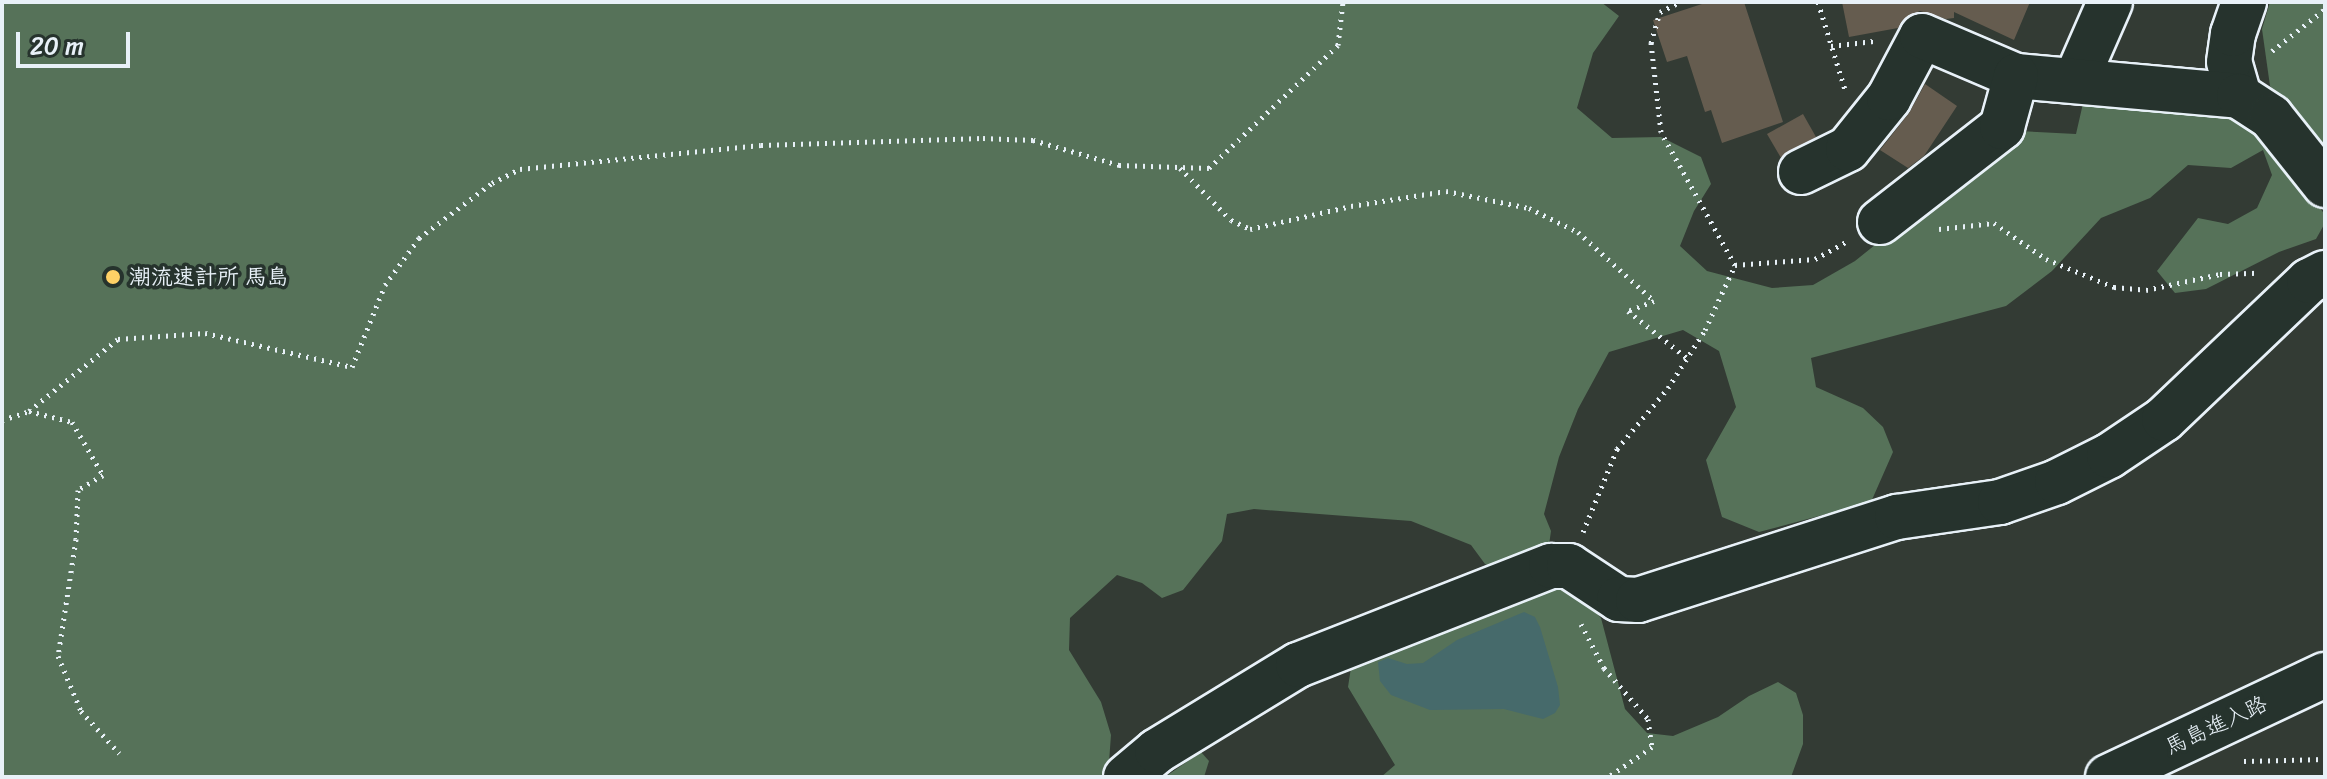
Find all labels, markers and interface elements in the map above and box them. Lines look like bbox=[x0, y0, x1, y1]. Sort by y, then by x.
scale bar bbox=[20, 16, 134, 66]
text: 20 m bbox=[30, 25, 84, 67]
place label: 潮流速計所 馬島 bbox=[129, 264, 289, 290]
marker: 潮流速計所 馬島 bbox=[104, 268, 122, 286]
street label: 馬島進入路 bbox=[2161, 690, 2271, 760]

